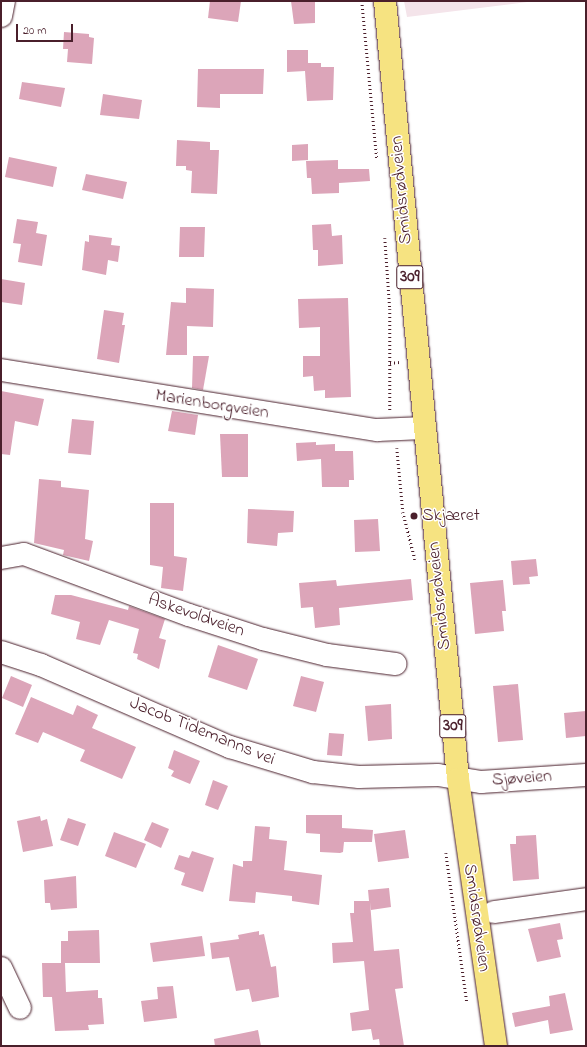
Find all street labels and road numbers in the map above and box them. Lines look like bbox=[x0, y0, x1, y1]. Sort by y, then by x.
street label: Smidsrødveien bbox=[386, 135, 418, 245]
road number: 309 bbox=[396, 262, 424, 292]
street label: Marienborgveien bbox=[154, 385, 270, 425]
street label: Smidsrødveien bbox=[424, 541, 456, 651]
street label: Askevoldveien bbox=[145, 589, 247, 643]
street label: Jacob Tidemanns vei bbox=[126, 693, 278, 771]
road number: 309 bbox=[439, 711, 467, 741]
street label: Sjøveien bbox=[491, 766, 553, 792]
street label: Smidsrødveien bbox=[458, 863, 494, 973]

